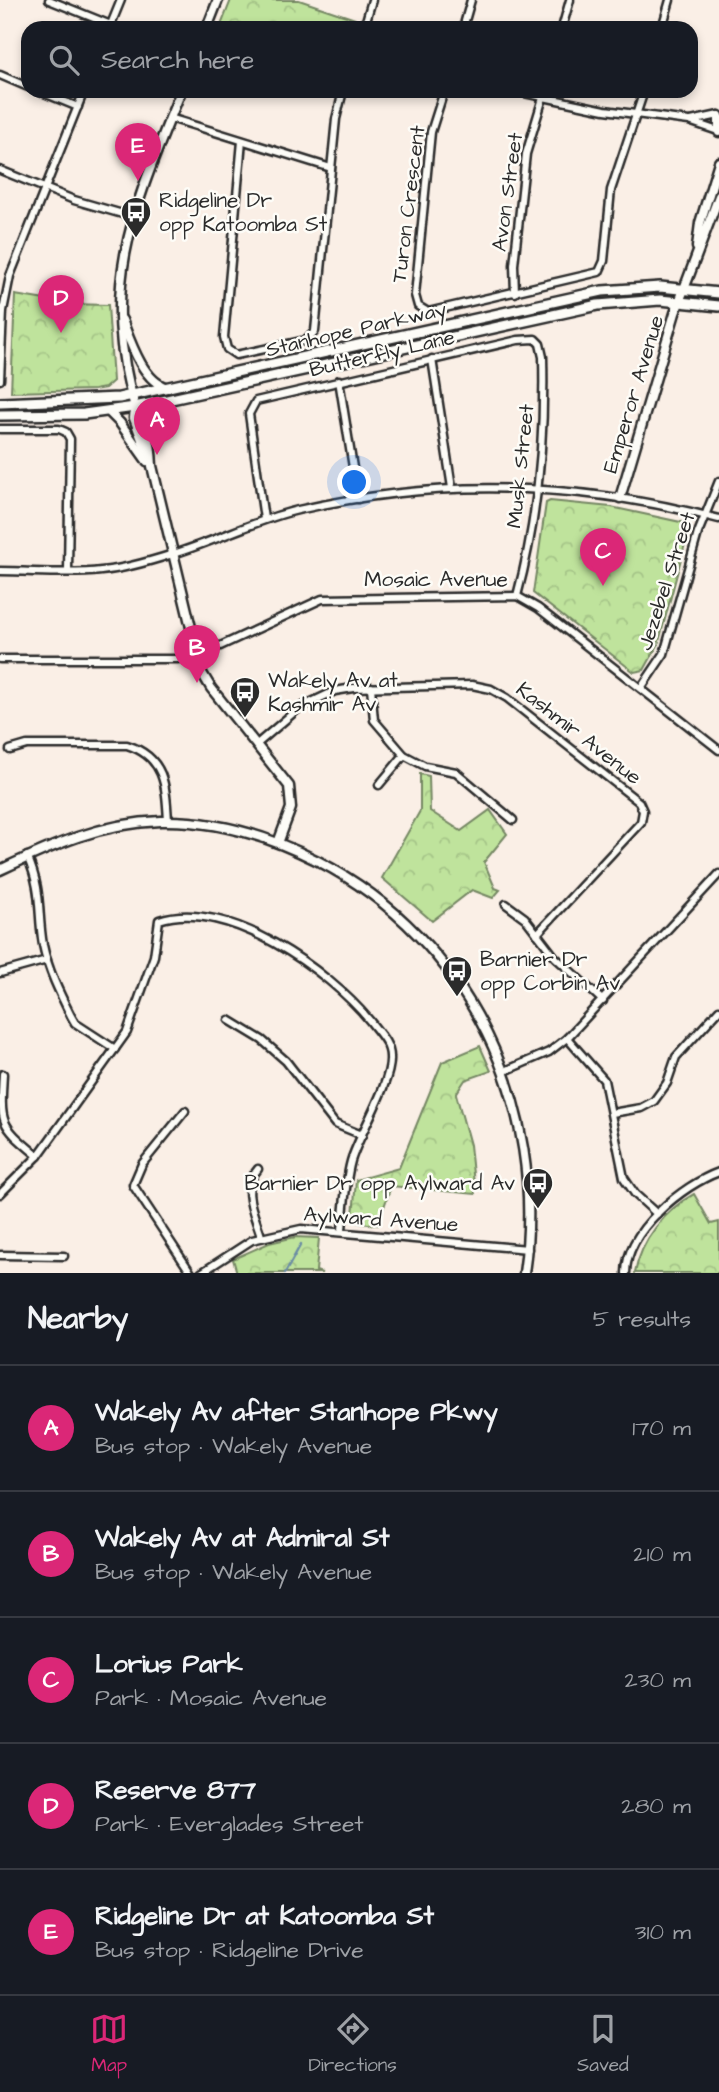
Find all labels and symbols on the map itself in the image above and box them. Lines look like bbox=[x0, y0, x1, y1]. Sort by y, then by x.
pin: E bbox=[115, 123, 161, 181]
street label: Turon Crescent bbox=[384, 123, 433, 284]
street label: Avon Street bbox=[485, 130, 530, 253]
place label: Ridgeline Dr opp Katoomba St bbox=[159, 186, 328, 240]
bus stop icon: Ridgeline Dr opp Katoomba St bbox=[119, 195, 153, 239]
pin: D bbox=[38, 275, 84, 333]
street label: Stanhope Parkway bbox=[263, 294, 450, 366]
street label: Emperor Avenue bbox=[596, 312, 672, 477]
street label: Butterfly Lane bbox=[307, 323, 458, 386]
pin: A bbox=[134, 397, 180, 455]
street label: Musk Street bbox=[500, 402, 541, 530]
your location bbox=[337, 465, 371, 499]
street label: Jezebel Street bbox=[630, 508, 703, 654]
pin: C bbox=[580, 528, 626, 586]
street label: Mosaic Avenue bbox=[364, 565, 508, 594]
pin: B bbox=[174, 625, 220, 683]
place label: Wakely Av at Kashmir Av bbox=[268, 666, 398, 719]
bus stop icon: Wakely Av at Kashmir Av bbox=[228, 675, 262, 719]
street label: Kashmir Avenue bbox=[510, 675, 648, 792]
place label: Barnier Dr opp Corbin Av bbox=[480, 945, 620, 999]
bus stop icon: Barnier Dr opp Corbin Av bbox=[440, 954, 474, 998]
bus stop icon: Barnier Dr opp Aylward Av bbox=[521, 1166, 555, 1210]
place label: Barnier Dr opp Aylward Av bbox=[245, 1169, 515, 1200]
street label: Aylward Avenue bbox=[303, 1200, 459, 1241]

